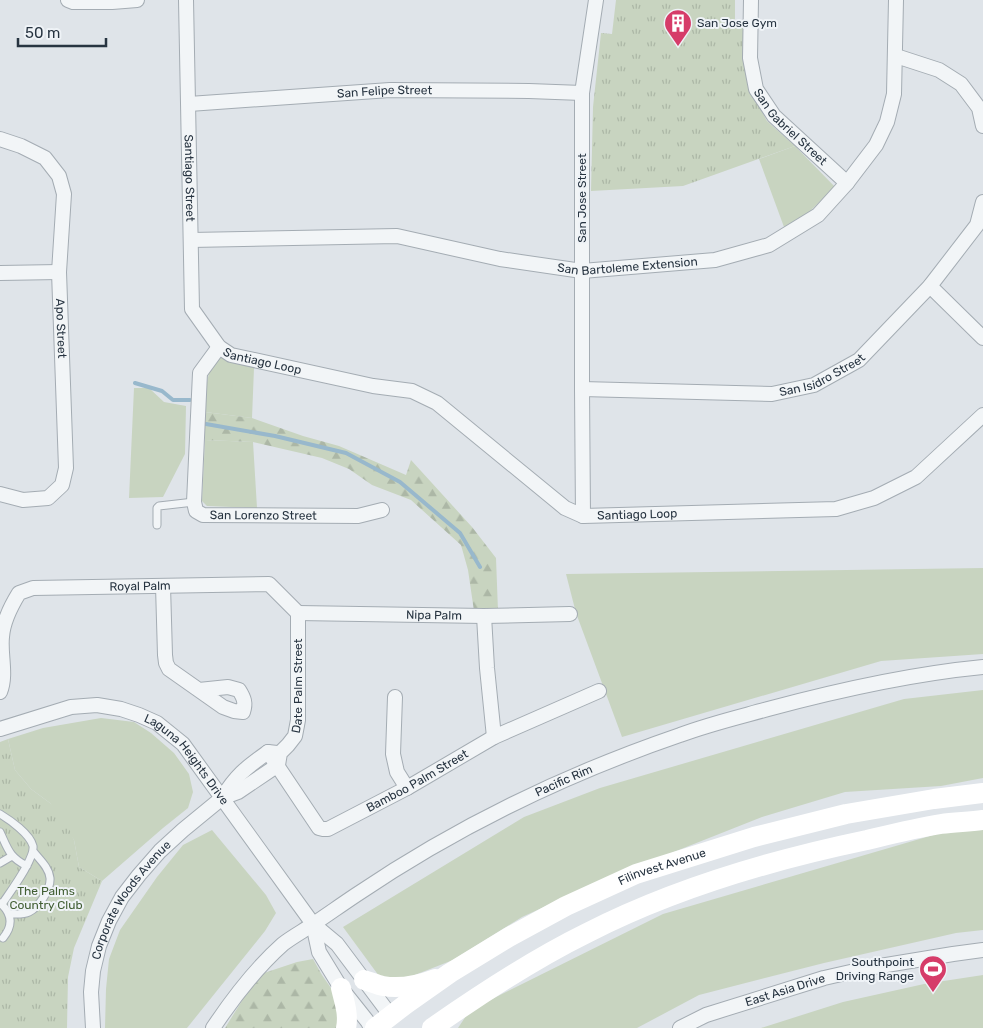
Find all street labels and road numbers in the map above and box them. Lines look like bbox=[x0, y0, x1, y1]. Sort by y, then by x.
street label: San Felipe Street bbox=[336, 83, 433, 101]
street label: San Gabriel Street bbox=[751, 86, 830, 168]
street label: Santiago Street bbox=[182, 134, 197, 222]
street label: San Jose Street bbox=[575, 153, 589, 243]
street label: San Bartoleme Extension bbox=[556, 254, 698, 278]
street label: Apo Street bbox=[53, 298, 69, 359]
street label: Santiago Loop bbox=[220, 345, 303, 377]
street label: San Isidro Street bbox=[778, 351, 868, 399]
street label: Santiago Loop bbox=[597, 506, 677, 523]
street label: San Lorenzo Street bbox=[210, 508, 317, 523]
street label: Royal Palm bbox=[109, 579, 171, 594]
street label: Nipa Palm bbox=[406, 608, 462, 623]
street label: Date Palm Street bbox=[289, 638, 305, 734]
street label: Laguna Heights Drive bbox=[142, 711, 232, 808]
street label: Bamboo Palm Street bbox=[364, 747, 471, 815]
street label: Pacific Rim bbox=[533, 762, 595, 800]
street label: Corporate Woods Avenue bbox=[89, 837, 174, 961]
street label: Filinvest Avenue bbox=[616, 845, 708, 888]
street label: East Asia Drive bbox=[743, 971, 827, 1009]

